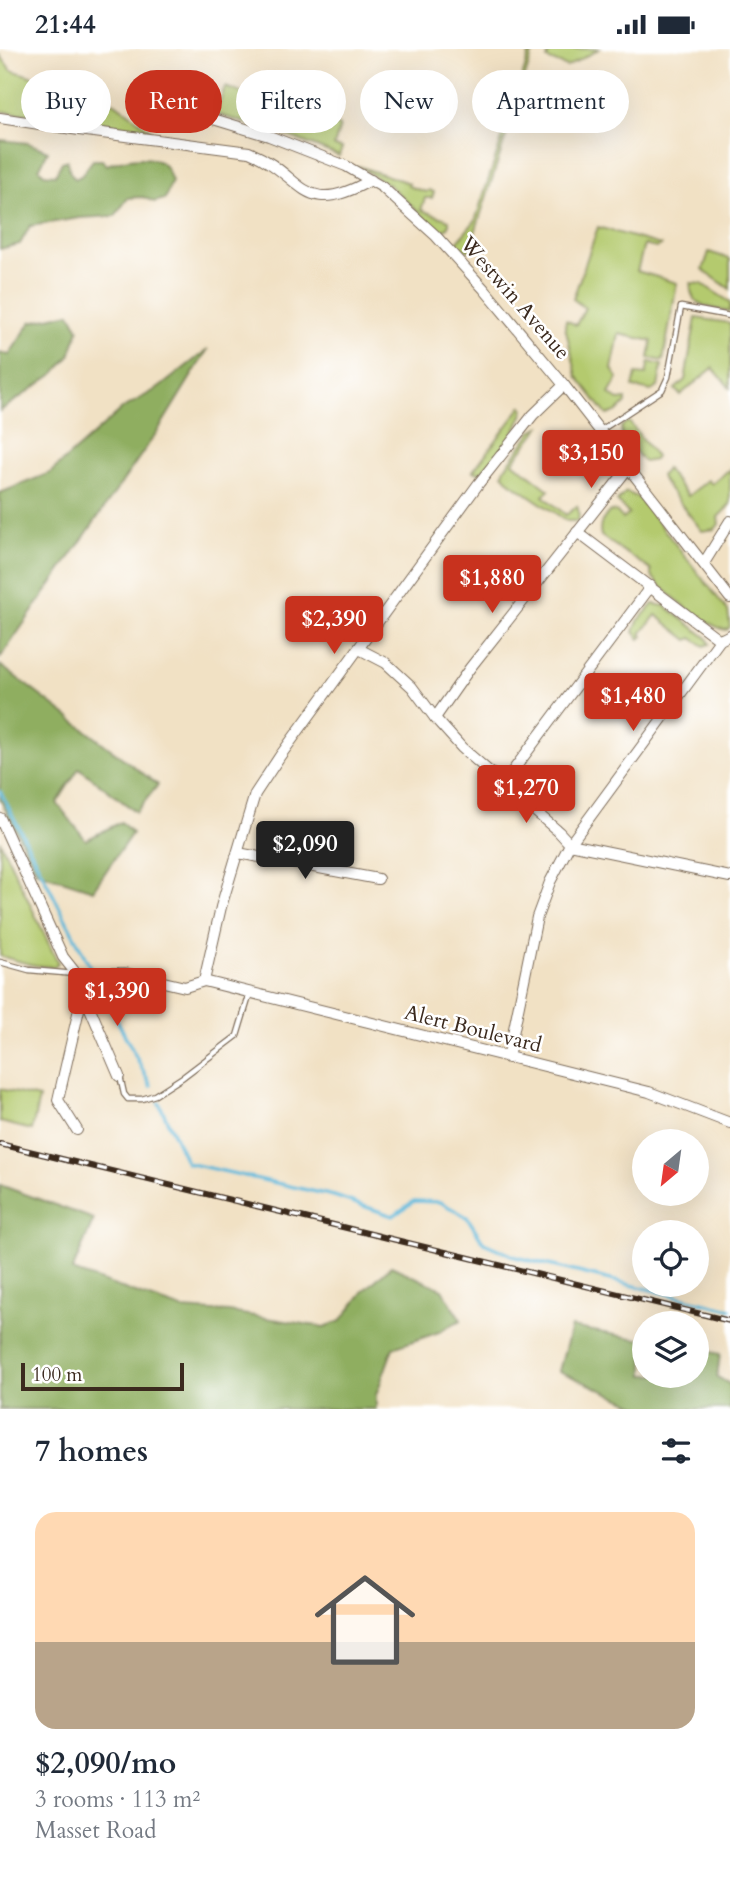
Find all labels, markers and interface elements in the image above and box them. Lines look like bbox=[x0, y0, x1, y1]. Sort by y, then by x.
text: 21:44 bbox=[35, 7, 96, 42]
chip: Buy bbox=[21, 70, 111, 133]
chip: Rent bbox=[125, 70, 222, 133]
chip: Filters bbox=[236, 70, 346, 133]
chip: New bbox=[360, 70, 458, 133]
chip: Apartment bbox=[472, 70, 629, 133]
street label: Westwin Avenue bbox=[453, 229, 577, 366]
pin: $3,150 bbox=[534, 431, 648, 490]
text: $3,150 bbox=[558, 437, 624, 468]
pin: $1,880 bbox=[435, 555, 549, 615]
text: $1,880 bbox=[459, 562, 525, 593]
pin: $2,390 bbox=[277, 597, 391, 656]
text: $2,390 bbox=[301, 603, 367, 634]
pin: $1,480 bbox=[576, 673, 690, 733]
text: $1,480 bbox=[600, 680, 666, 711]
pin: $1,270 bbox=[469, 765, 583, 825]
text: $1,270 bbox=[493, 772, 559, 803]
pin: $2,090 bbox=[248, 821, 362, 881]
text: $2,090 bbox=[272, 828, 338, 859]
pin: $1,390 bbox=[60, 969, 174, 1028]
text: $1,390 bbox=[84, 975, 150, 1006]
street label: Alert Boulevard bbox=[401, 998, 545, 1060]
north arrow bbox=[632, 1129, 709, 1206]
map controls bbox=[632, 1129, 709, 1388]
button: locate bbox=[632, 1220, 709, 1297]
button: layers bbox=[632, 1311, 709, 1388]
scale bar bbox=[21, 1360, 184, 1392]
text: 100 m bbox=[32, 1362, 82, 1388]
text: 7 homes bbox=[35, 1431, 148, 1472]
icon: filters bbox=[657, 1432, 695, 1470]
icon: home bbox=[302, 1557, 428, 1683]
text: $2,090/mo bbox=[35, 1743, 176, 1784]
text: 3 rooms · 113 m² bbox=[35, 1784, 200, 1815]
text: Masset Road bbox=[35, 1815, 156, 1846]

